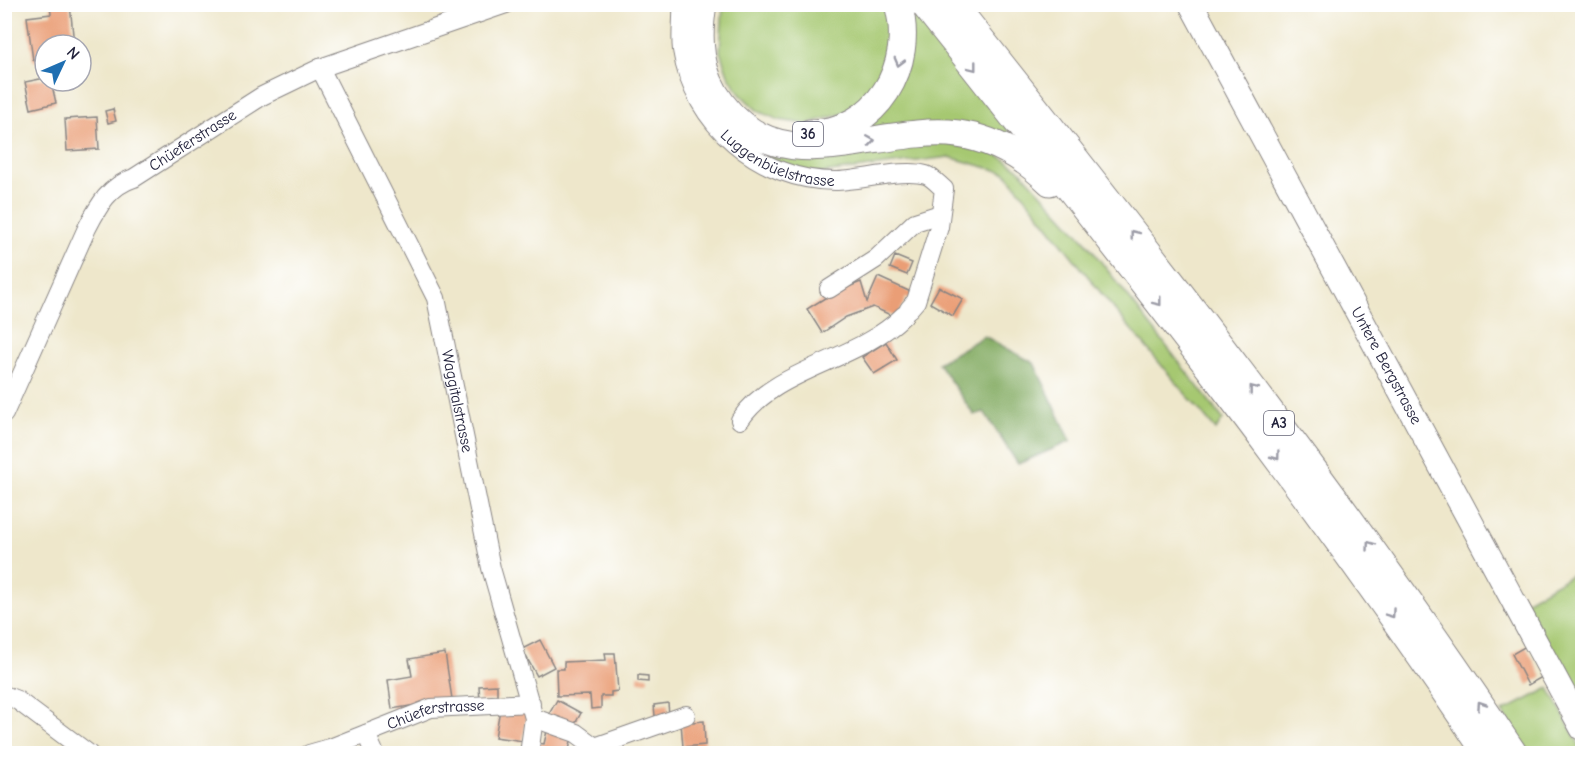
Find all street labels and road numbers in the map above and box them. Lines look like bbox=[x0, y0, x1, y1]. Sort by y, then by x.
street label: Chüeferstrasse bbox=[146, 106, 240, 175]
road number: 36 bbox=[793, 122, 823, 146]
street label: Luggenbüelstrasse bbox=[717, 126, 835, 190]
street label: Untere Bergstrasse bbox=[1347, 304, 1425, 427]
street label: Waggitalstrasse bbox=[438, 348, 476, 454]
road number: A3 bbox=[1264, 411, 1294, 435]
street label: Chüeferstrasse bbox=[384, 696, 485, 733]

